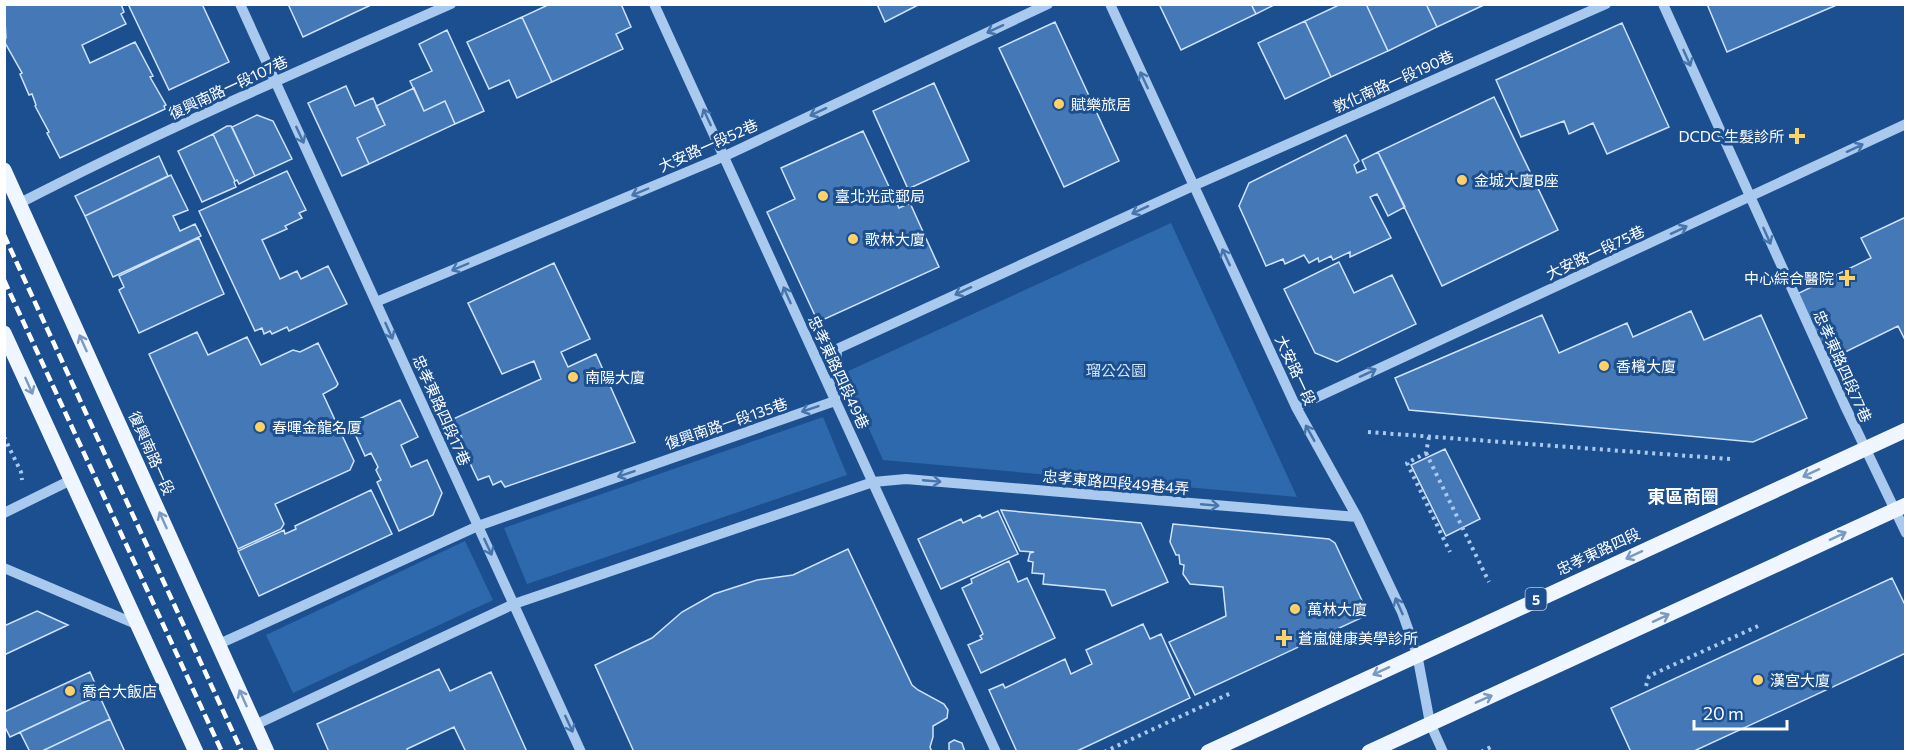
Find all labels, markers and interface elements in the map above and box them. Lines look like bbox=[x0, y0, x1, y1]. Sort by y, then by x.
one-way arrow bbox=[986, 24, 1004, 36]
street label: 敦化南路一段190巷 bbox=[1330, 46, 1456, 116]
one-way arrow bbox=[1682, 48, 1694, 66]
street label: 復興南路一段107巷 bbox=[166, 52, 290, 122]
one-way arrow bbox=[1138, 71, 1150, 89]
place label: 賦樂旅居 bbox=[1071, 95, 1131, 113]
marker: 賦樂旅居 bbox=[1052, 97, 1066, 111]
one-way arrow bbox=[810, 107, 828, 119]
one-way arrow bbox=[700, 109, 712, 127]
street label: 大安路一段52巷 bbox=[655, 115, 761, 175]
one-way arrow bbox=[294, 125, 306, 143]
place label: DCDC 生髮診所 bbox=[1678, 127, 1784, 145]
marker: DCDC 生髮診所 bbox=[1788, 127, 1806, 145]
one-way arrow bbox=[1846, 141, 1864, 153]
place label: 金城大廈B座 bbox=[1474, 171, 1559, 189]
marker: 金城大廈B座 bbox=[1455, 173, 1469, 187]
one-way arrow bbox=[631, 187, 650, 198]
place label: 臺北光武郵局 bbox=[835, 187, 925, 205]
marker: 臺北光武郵局 bbox=[816, 189, 830, 203]
one-way arrow bbox=[1131, 206, 1149, 217]
street label: 大安路一段75巷 bbox=[1543, 221, 1647, 283]
one-way arrow bbox=[1669, 224, 1687, 236]
one-way arrow bbox=[1762, 226, 1774, 244]
place label: 歌林大廈 bbox=[865, 230, 925, 248]
marker: 歌林大廈 bbox=[846, 232, 860, 246]
one-way arrow bbox=[1220, 248, 1232, 266]
one-way arrow bbox=[452, 262, 470, 273]
place label: 中心綜合醫院 bbox=[1744, 269, 1834, 287]
marker: 中心綜合醫院 bbox=[1838, 269, 1856, 287]
one-way arrow bbox=[781, 286, 793, 304]
one-way arrow bbox=[954, 286, 972, 298]
street label: 忠孝東路四段77巷 bbox=[1810, 307, 1876, 425]
street label: 忠孝東路四段49巷 bbox=[805, 312, 873, 432]
one-way arrow bbox=[384, 322, 396, 340]
street label: 大安路一段 bbox=[1272, 332, 1320, 408]
one-way arrow bbox=[77, 334, 88, 352]
street label: 忠孝東路四段17巷 bbox=[410, 352, 474, 468]
place label: 香檳大廈 bbox=[1616, 357, 1676, 375]
marker: 香檳大廈 bbox=[1597, 359, 1611, 373]
park label: 瑠公公園 bbox=[1086, 361, 1146, 379]
one-way arrow bbox=[1358, 367, 1376, 378]
place label: 南陽大廈 bbox=[585, 368, 645, 386]
marker: 南陽大廈 bbox=[566, 370, 580, 384]
one-way arrow bbox=[24, 377, 35, 395]
street label: 復興南路一段135巷 bbox=[662, 394, 790, 452]
one-way arrow bbox=[802, 405, 820, 416]
street label: 復興南路一段 bbox=[125, 408, 179, 498]
place label: 春暉金龍名厦 bbox=[272, 418, 362, 436]
marker: 春暉金龍名厦 bbox=[253, 420, 267, 434]
one-way arrow bbox=[1304, 424, 1315, 442]
street label: 忠孝東路四段49巷4弄 bbox=[1042, 467, 1190, 497]
one-way arrow bbox=[1803, 468, 1821, 479]
one-way arrow bbox=[618, 469, 636, 480]
one-way arrow bbox=[921, 476, 941, 487]
district label: 東區商圈 bbox=[1647, 485, 1719, 507]
one-way arrow bbox=[1199, 499, 1219, 510]
one-way arrow bbox=[156, 512, 168, 530]
street label: 忠孝東路四段 bbox=[1553, 524, 1643, 578]
one-way arrow bbox=[1828, 530, 1846, 541]
one-way arrow bbox=[482, 537, 494, 555]
one-way arrow bbox=[1625, 550, 1643, 561]
road number: 5 bbox=[1526, 588, 1546, 610]
one-way arrow bbox=[1393, 597, 1404, 615]
place label: 萬林大廈 bbox=[1307, 600, 1367, 618]
marker: 萬林大廈 bbox=[1288, 602, 1302, 616]
one-way arrow bbox=[1651, 612, 1669, 624]
marker: 蒼嵐健康美學診所 bbox=[1275, 629, 1293, 647]
place label: 蒼嵐健康美學診所 bbox=[1298, 629, 1418, 647]
one-way arrow bbox=[1372, 666, 1390, 678]
place label: 漢宮大廈 bbox=[1770, 671, 1830, 689]
marker: 漢宮大廈 bbox=[1751, 673, 1765, 687]
place label: 喬合大飯店 bbox=[82, 682, 157, 700]
marker: 喬合大飯店 bbox=[63, 684, 77, 698]
one-way arrow bbox=[237, 690, 248, 708]
one-way arrow bbox=[1474, 693, 1492, 705]
scale bar bbox=[1694, 693, 1787, 731]
text: 20 m bbox=[1703, 702, 1744, 724]
one-way arrow bbox=[563, 715, 575, 733]

